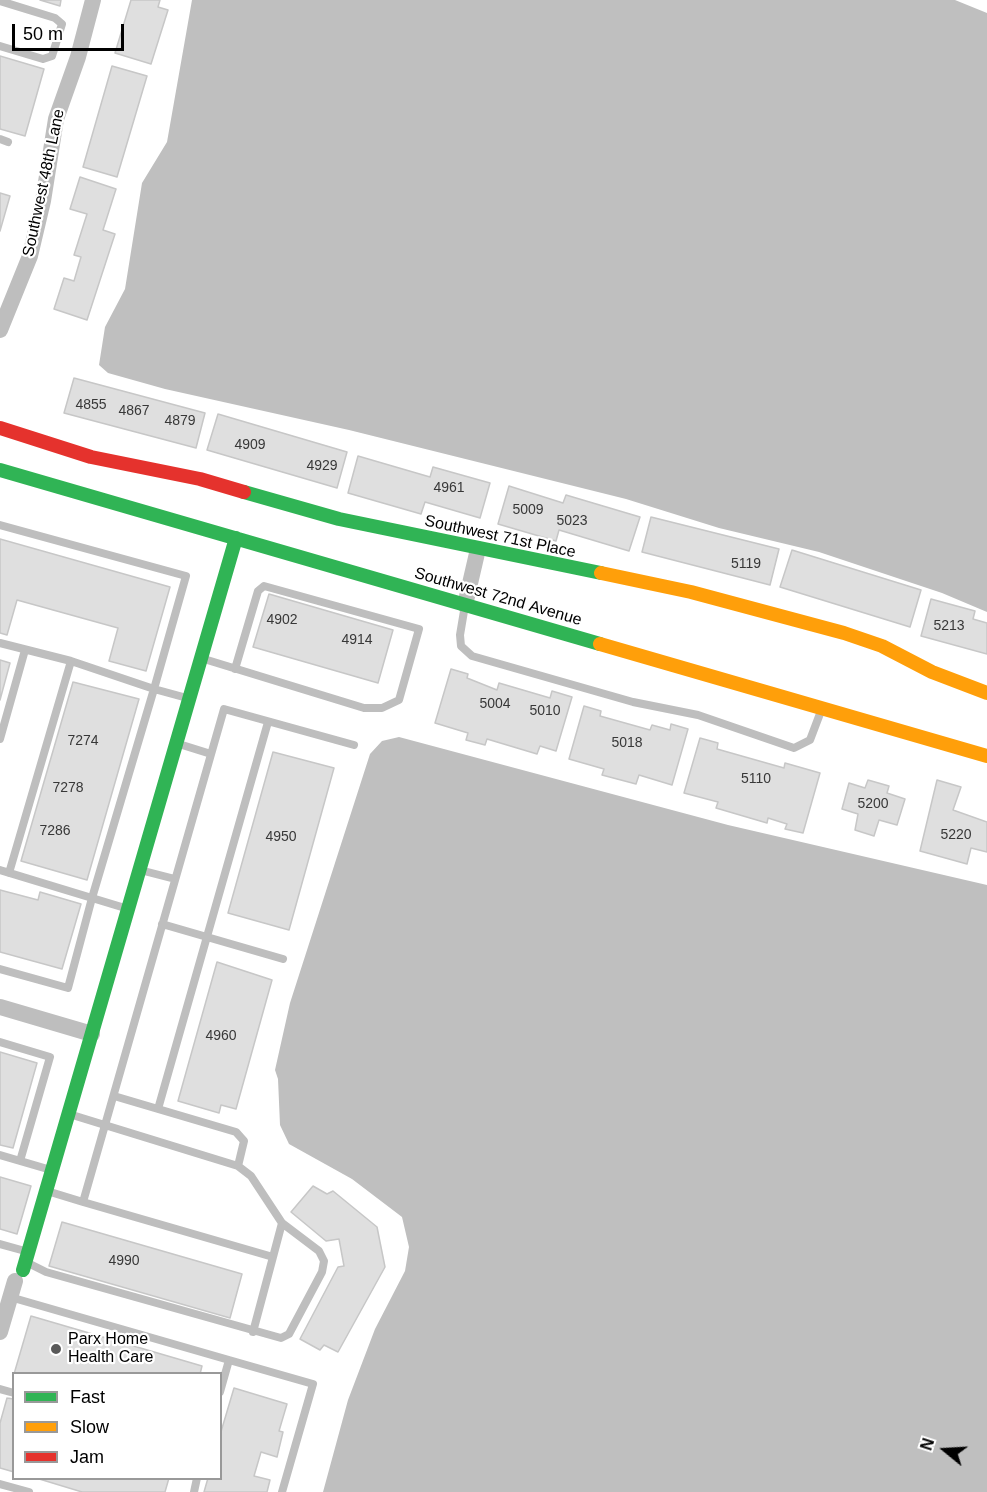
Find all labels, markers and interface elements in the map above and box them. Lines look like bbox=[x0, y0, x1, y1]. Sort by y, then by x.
scale bar bbox=[15, 12, 128, 50]
text: 50 m bbox=[23, 24, 63, 44]
street label: Southwest 48th Lane bbox=[19, 107, 69, 259]
house number: 4855 bbox=[75, 397, 107, 413]
house number: 4867 bbox=[118, 403, 150, 419]
house number: 4879 bbox=[164, 413, 196, 429]
house number: 4909 bbox=[234, 437, 266, 453]
house number: 4929 bbox=[306, 458, 338, 474]
house number: 4961 bbox=[433, 480, 465, 496]
house number: 5009 bbox=[512, 502, 544, 518]
street label: Southwest 71st Place bbox=[423, 512, 577, 562]
house number: 5023 bbox=[556, 513, 588, 529]
house number: 5119 bbox=[731, 556, 761, 572]
street label: Southwest 72nd Avenue bbox=[412, 564, 584, 630]
house number: 4902 bbox=[266, 612, 298, 628]
house number: 5213 bbox=[933, 618, 965, 634]
house number: 4914 bbox=[341, 632, 373, 648]
house number: 5004 bbox=[479, 696, 511, 712]
house number: 5010 bbox=[529, 703, 561, 719]
house number: 7274 bbox=[67, 733, 99, 749]
house number: 5018 bbox=[611, 735, 643, 751]
house number: 5110 bbox=[741, 771, 771, 787]
house number: 7278 bbox=[52, 780, 84, 796]
house number: 5200 bbox=[857, 796, 889, 812]
house number: 7286 bbox=[39, 823, 71, 839]
house number: 5220 bbox=[940, 827, 972, 843]
house number: 4950 bbox=[265, 829, 297, 845]
house number: 4960 bbox=[205, 1028, 237, 1044]
house number: 4990 bbox=[108, 1253, 140, 1269]
place label: Parx Home Health Care bbox=[68, 1330, 153, 1368]
marker: Parx Home Health Care bbox=[49, 1342, 63, 1356]
legend bbox=[12, 1372, 222, 1480]
text: Fast bbox=[70, 1387, 105, 1407]
text: Slow bbox=[70, 1417, 109, 1437]
north arrow bbox=[915, 1420, 975, 1480]
text: N bbox=[918, 1436, 937, 1452]
text: Jam bbox=[70, 1447, 104, 1467]

